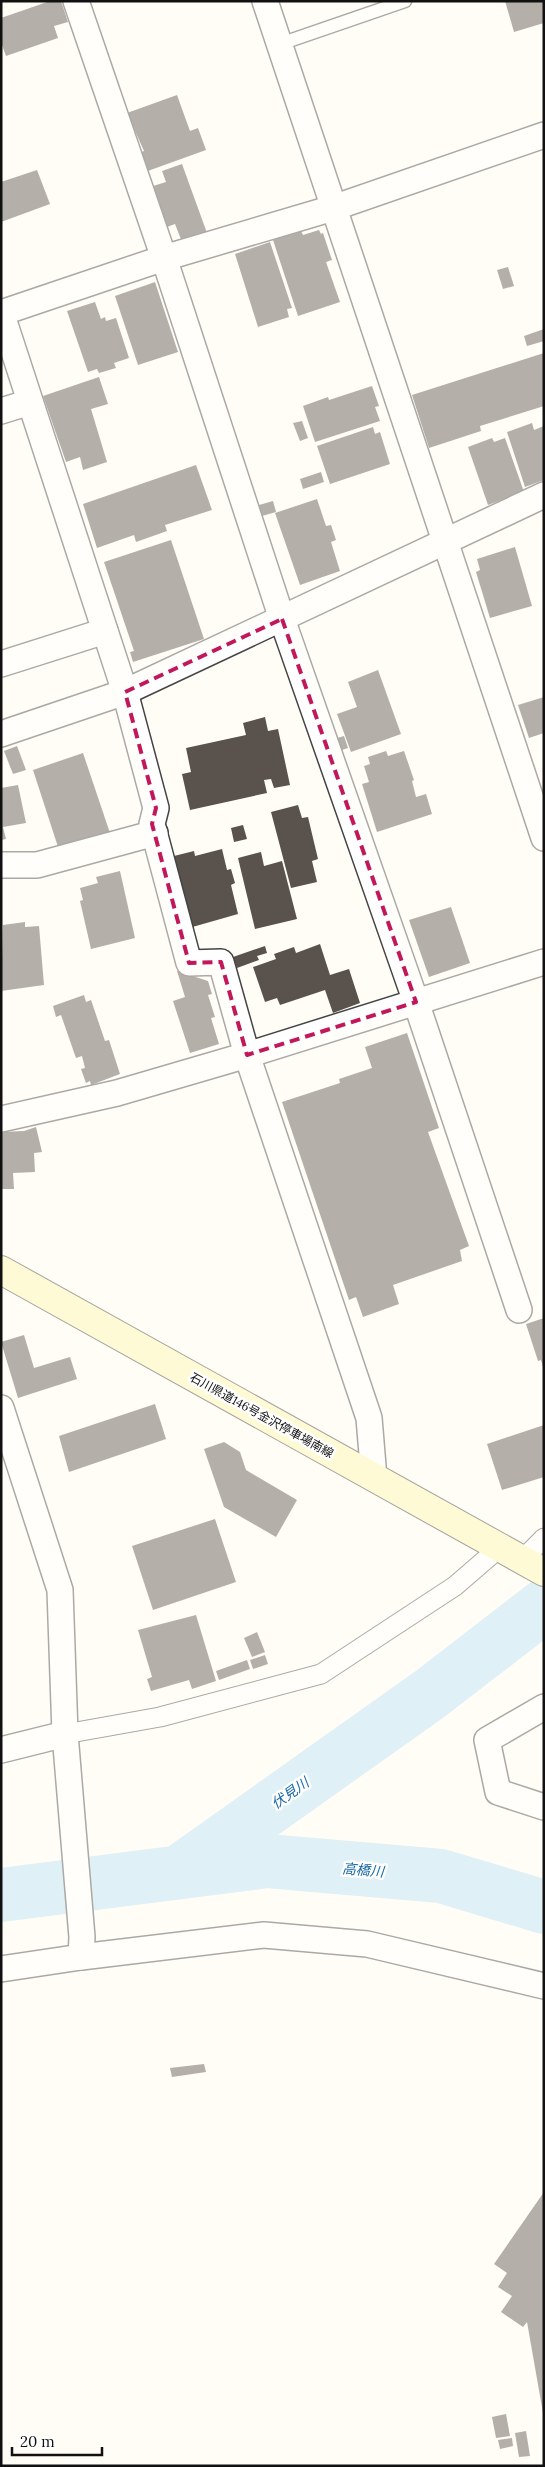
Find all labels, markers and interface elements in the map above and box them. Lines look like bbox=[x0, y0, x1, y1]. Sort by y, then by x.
street label: 石川県道146号金沢停車場南線 bbox=[188, 1369, 336, 1461]
water label: 伏見川 bbox=[268, 1772, 314, 1812]
water label: 高橋川 bbox=[341, 1859, 387, 1881]
scale bar bbox=[12, 2424, 102, 2456]
text: 20 m bbox=[20, 2432, 55, 2451]

